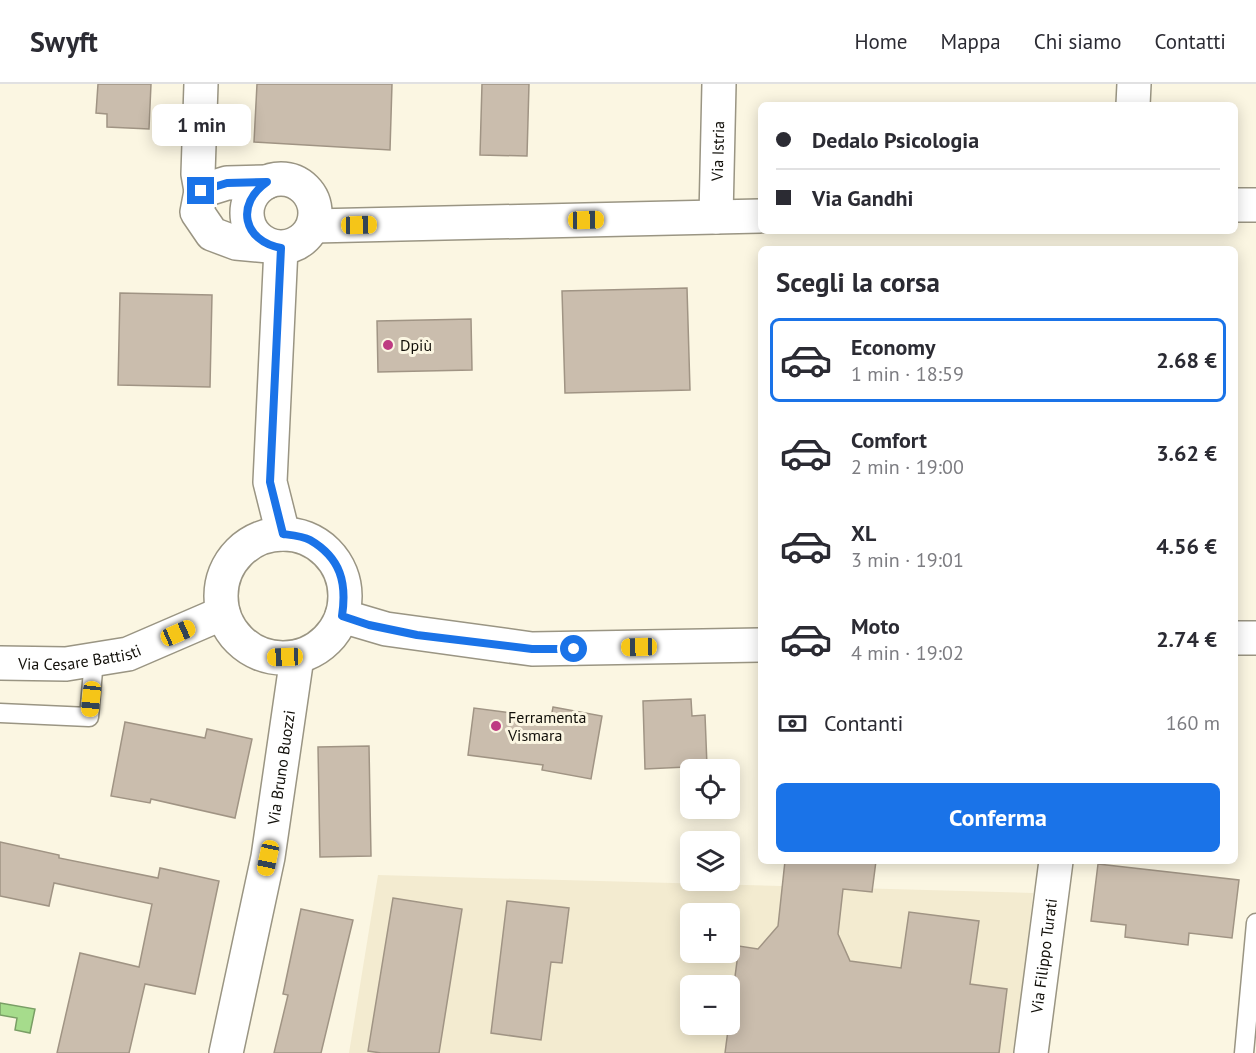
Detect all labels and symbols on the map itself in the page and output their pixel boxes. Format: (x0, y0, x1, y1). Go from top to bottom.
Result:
callout: 1 min (152, 104, 250, 146)
street label: Via Istria (707, 121, 728, 182)
route end (187, 177, 214, 204)
car (568, 211, 604, 229)
car (341, 216, 377, 234)
place label: Dpiù (400, 335, 432, 355)
marker: Dpiù (381, 338, 395, 352)
car (158, 617, 198, 649)
route start (560, 635, 587, 662)
car (621, 638, 657, 656)
street label: Via Cesare Battisti (17, 640, 144, 674)
car (267, 647, 303, 667)
car (80, 680, 102, 718)
place label: Ferramenta Vismara (507, 707, 586, 745)
street label: Via Bruno Buozzi (263, 709, 299, 827)
marker: Ferramenta Vismara (489, 719, 503, 733)
car (255, 839, 281, 877)
street label: Via Filippo Turati (1026, 897, 1061, 1016)

